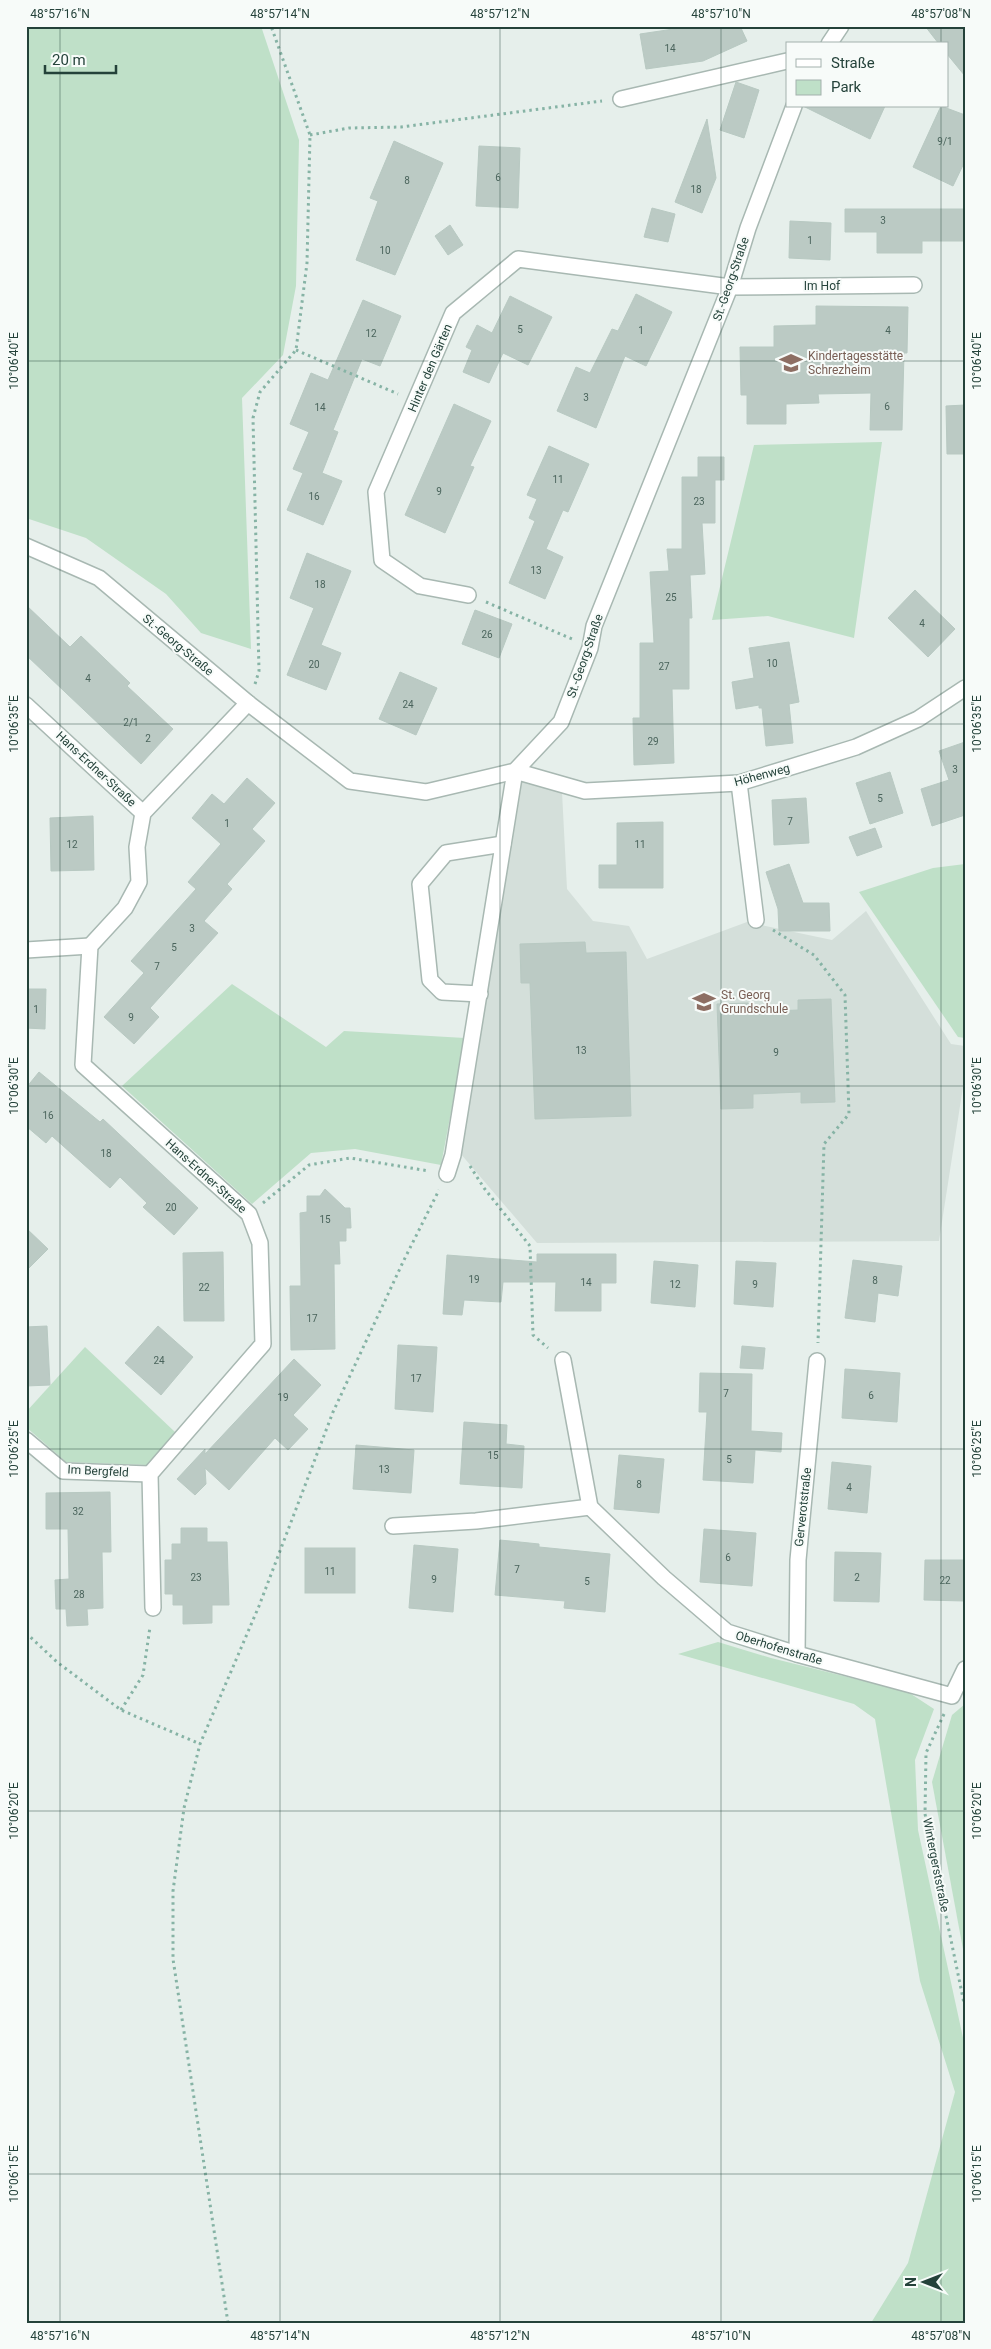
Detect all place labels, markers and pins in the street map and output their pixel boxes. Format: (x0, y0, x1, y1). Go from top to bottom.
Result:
place label: Kindertagesstätte Schrezheim (808, 349, 903, 377)
school or university icon: Kindertagesstätte Schrezheim (778, 350, 804, 376)
place label: St. Georg Grundschule (721, 988, 788, 1016)
school or university icon: St. Georg Grundschule (691, 989, 717, 1015)

